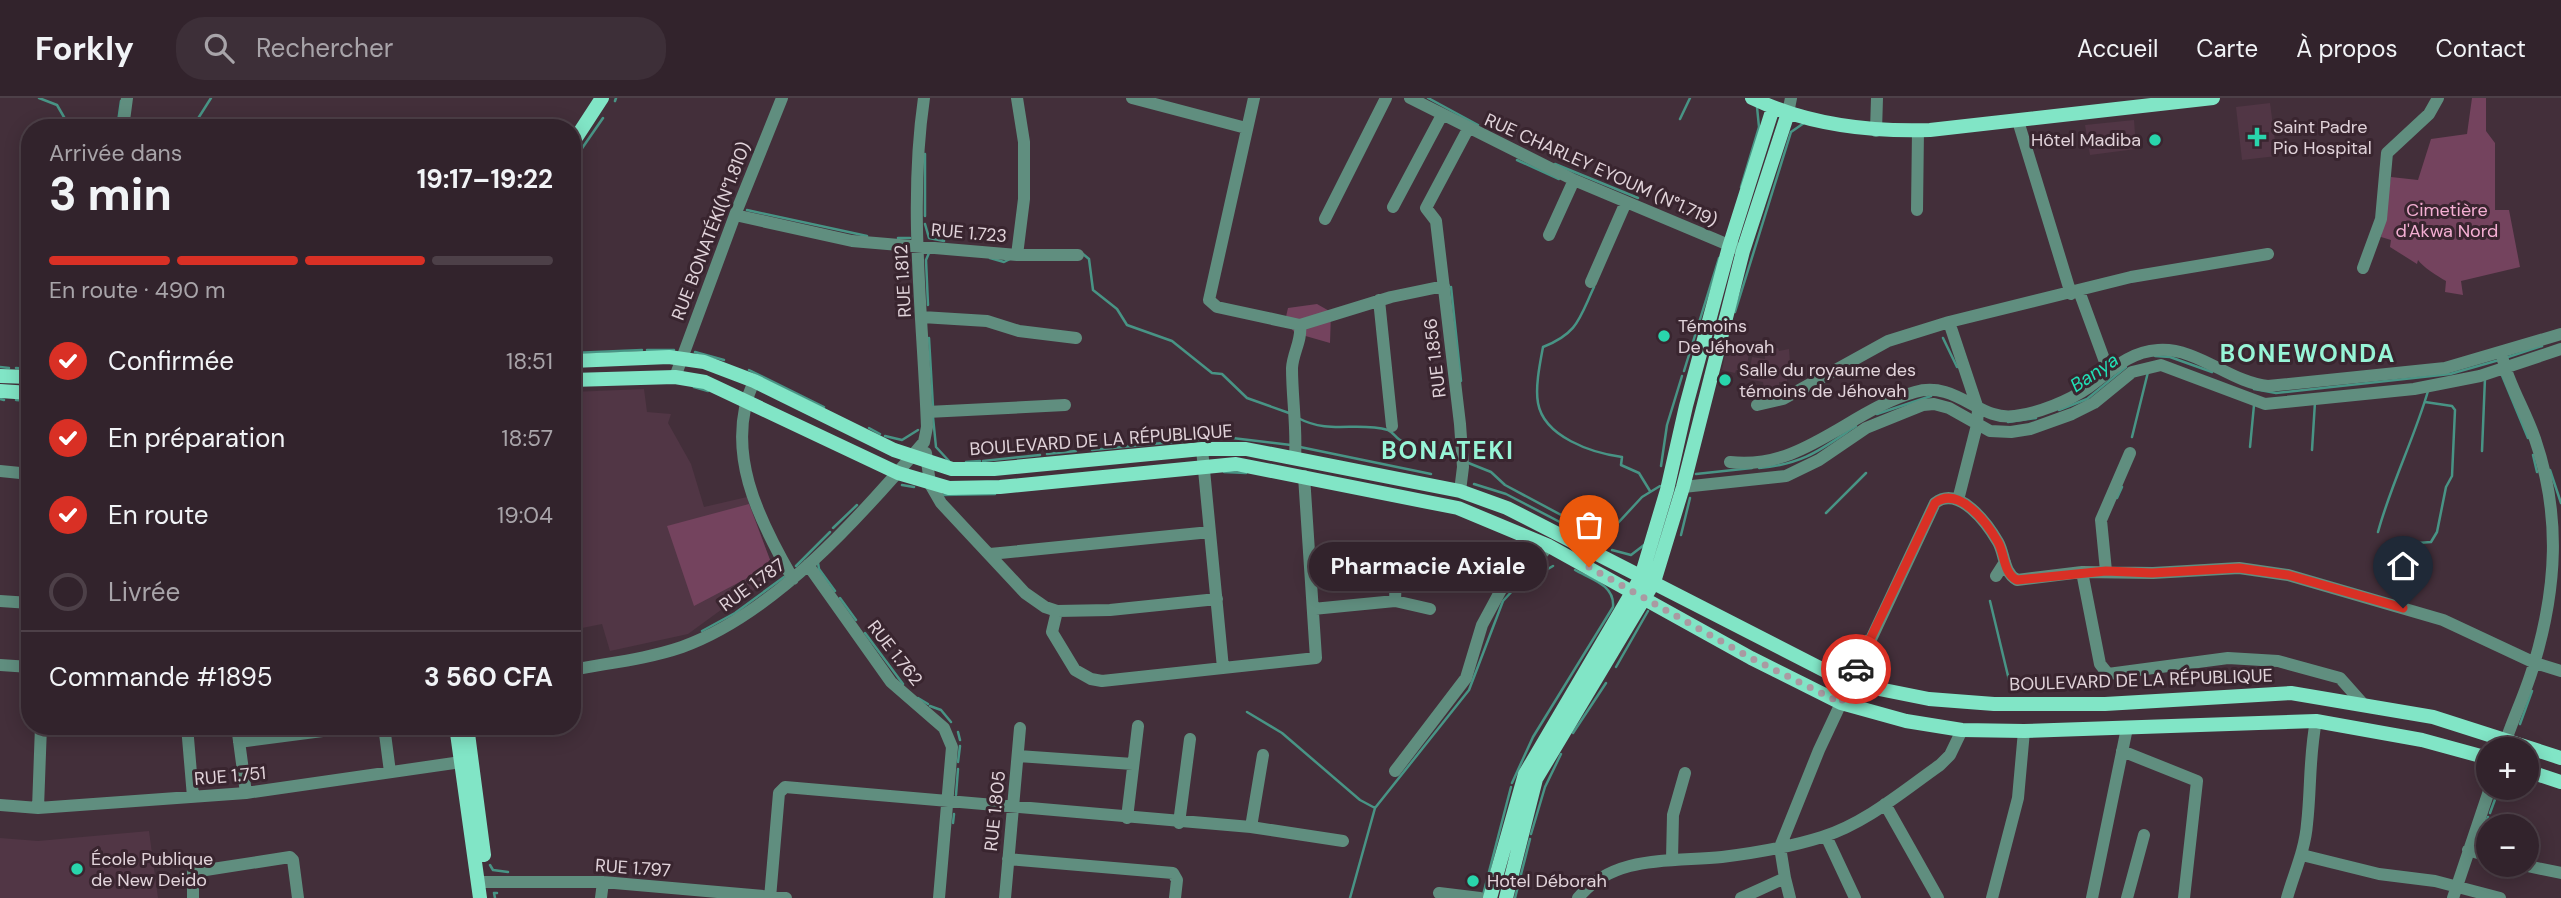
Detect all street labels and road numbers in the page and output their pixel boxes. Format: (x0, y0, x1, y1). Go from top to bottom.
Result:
street label: RUE CHARLEY EYOUM (N°1.719) (1481, 108, 1721, 232)
street label: RUE BONATÉKI(N°1.810) (666, 138, 756, 324)
street label: RUE 1.723 (930, 218, 1008, 248)
street label: RUE 1.812 (889, 244, 917, 318)
street label: RUE 1.856 (1418, 317, 1452, 399)
street label: BOULEVARD DE LA RÉPUBLIQUE (969, 419, 1233, 461)
street label: RUE 1.787 (714, 553, 790, 617)
street label: RUE 1.762 (862, 615, 928, 691)
street label: BOULEVARD DE LA RÉPUBLIQUE (2009, 663, 2273, 697)
street label: RUE 1.751 (193, 761, 267, 791)
street label: RUE 1.805 (979, 770, 1011, 852)
street label: RUE 1.797 (594, 853, 672, 883)

